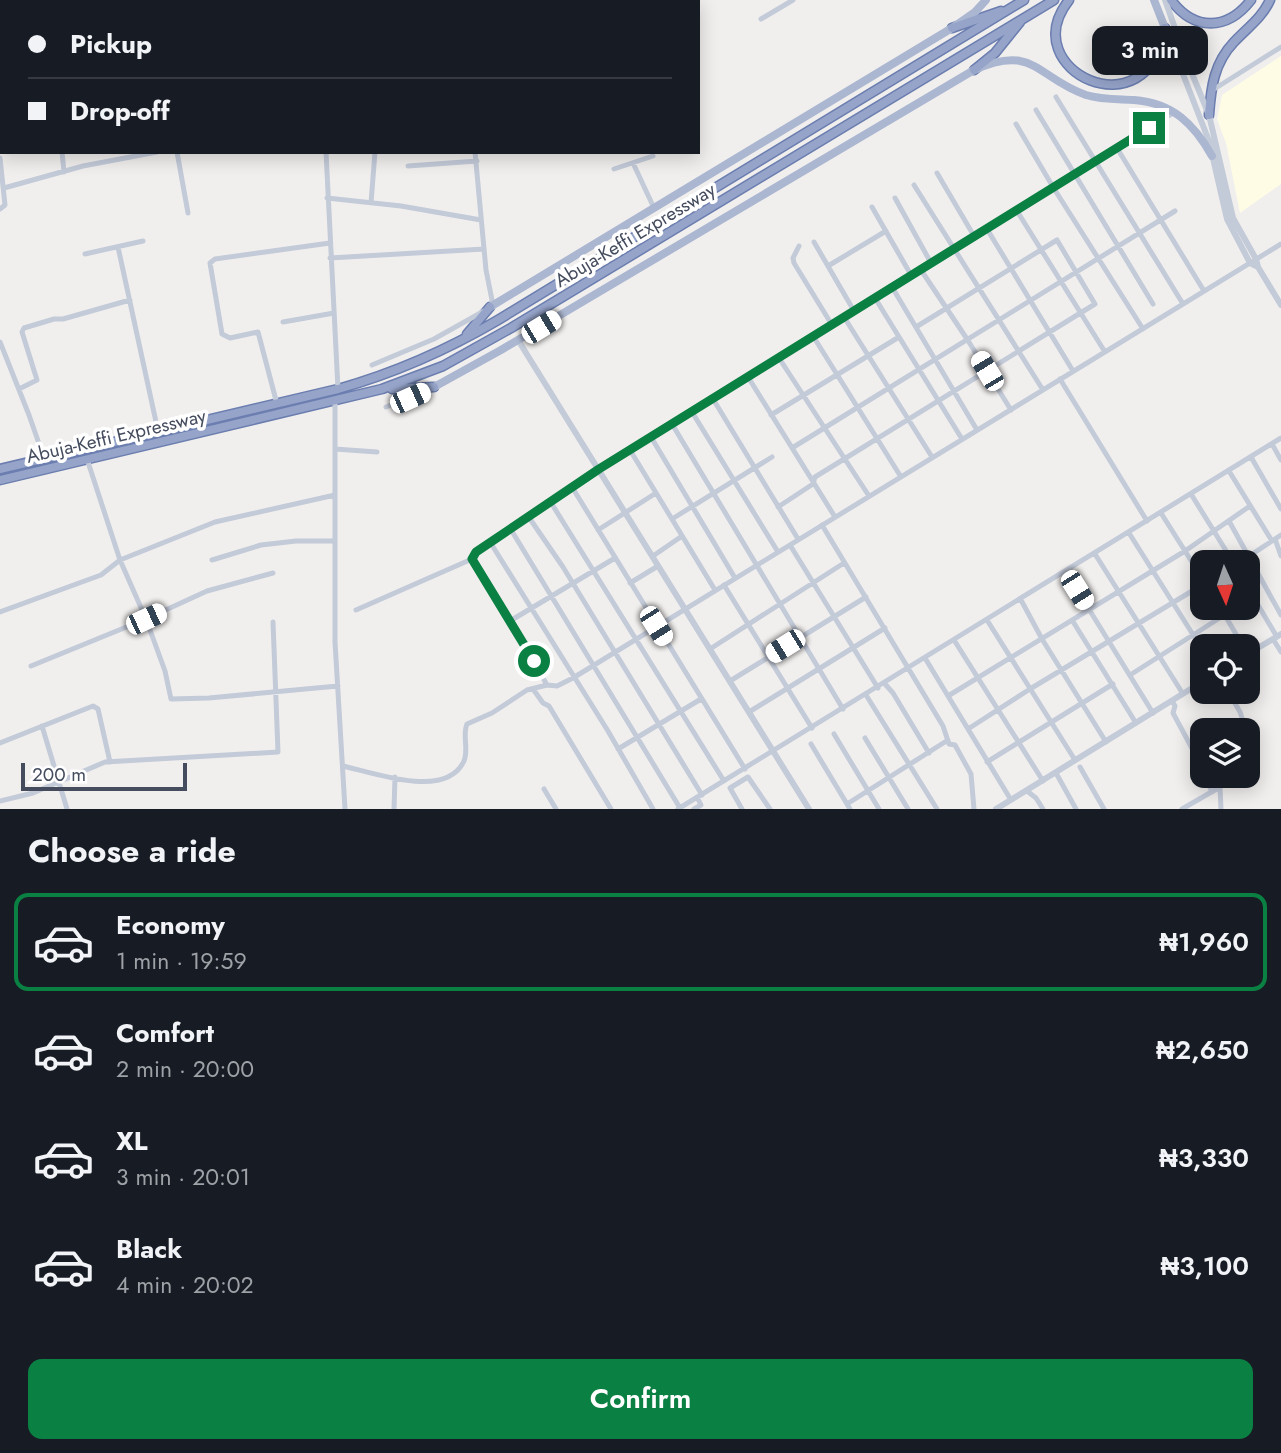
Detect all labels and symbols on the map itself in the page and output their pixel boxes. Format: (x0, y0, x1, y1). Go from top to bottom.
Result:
callout: 3 min (1091, 26, 1207, 76)
route end (1133, 112, 1165, 144)
street label: Abuja-Keffi Expressway (549, 176, 721, 294)
car (518, 307, 565, 347)
car (968, 348, 1007, 394)
car (387, 380, 434, 416)
street label: Abuja-Keffi Expressway (24, 402, 209, 470)
north arrow (1190, 550, 1260, 620)
car (1057, 567, 1098, 613)
car (123, 601, 170, 637)
car (636, 603, 677, 649)
car (762, 626, 809, 666)
route start (518, 645, 550, 677)
scale bar (21, 760, 187, 792)

